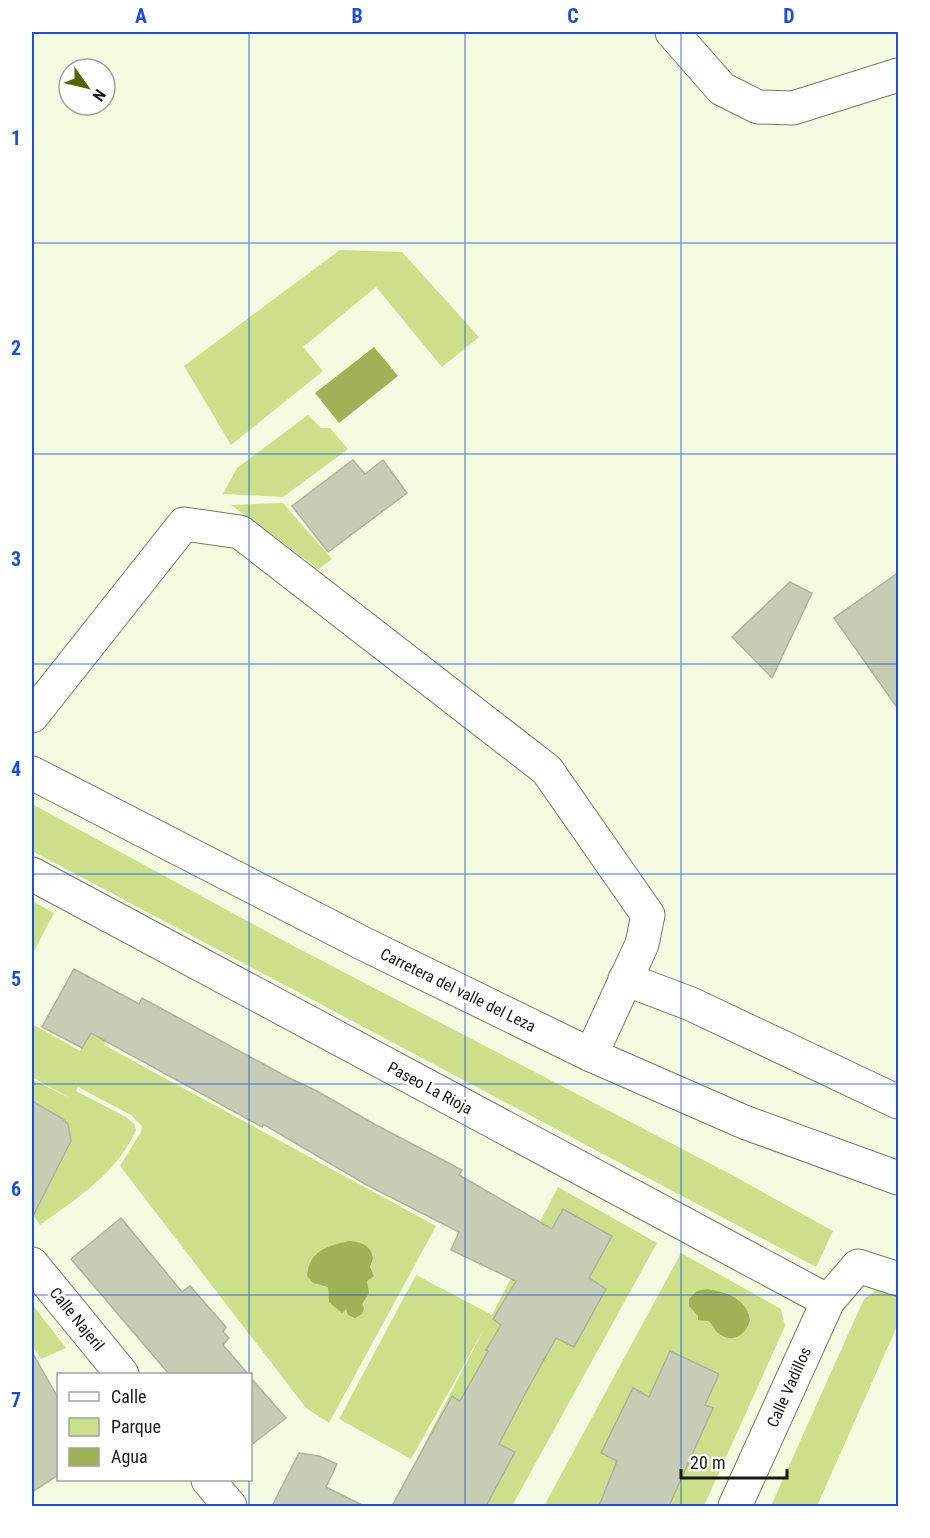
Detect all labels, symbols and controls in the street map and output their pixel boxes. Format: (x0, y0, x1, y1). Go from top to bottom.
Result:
text: A (135, 4, 147, 28)
text: B (351, 4, 363, 28)
text: C (567, 4, 579, 28)
text: D (783, 4, 795, 28)
north arrow (57, 57, 117, 117)
text: N (88, 86, 110, 104)
text: 1 (11, 126, 21, 150)
text: 2 (11, 336, 21, 360)
text: 3 (11, 547, 21, 571)
text: 4 (11, 757, 21, 781)
street label: Carretera del valle del Leza (377, 944, 539, 1036)
text: 5 (11, 967, 21, 991)
street label: Paseo La Rioja (384, 1058, 476, 1118)
text: 6 (11, 1177, 21, 1201)
street label: Calle Najeril (46, 1283, 108, 1355)
street label: Calle Vadillos (763, 1344, 815, 1430)
legend (57, 1373, 252, 1481)
text: Calle (111, 1386, 147, 1407)
text: 7 (11, 1388, 21, 1412)
text: Parque (111, 1416, 161, 1437)
scale bar (681, 1442, 788, 1480)
text: Agua (111, 1446, 148, 1467)
text: 20 m (690, 1452, 725, 1473)

